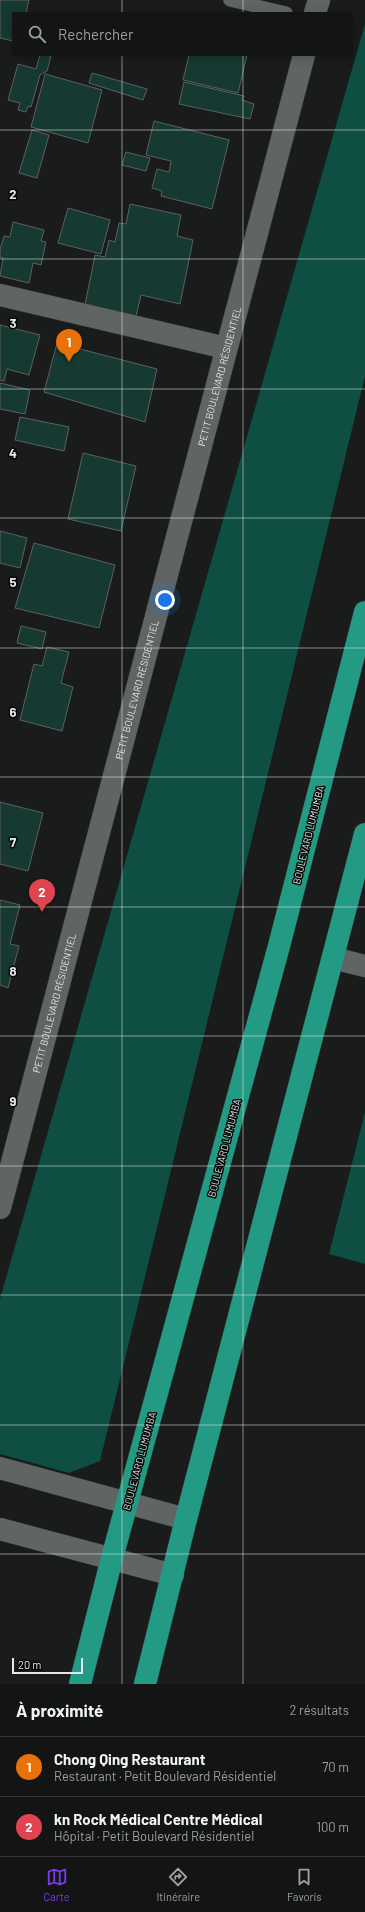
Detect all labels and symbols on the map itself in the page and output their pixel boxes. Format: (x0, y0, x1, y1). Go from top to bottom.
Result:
text: 2 (9, 186, 17, 202)
street label: PETIT BOULEVARD RÉSIDENTIEL (195, 305, 243, 448)
text: 3 (9, 315, 17, 331)
pin: 1 (56, 329, 82, 362)
text: 4 (9, 445, 17, 461)
text: 5 (9, 574, 17, 590)
your location (155, 590, 175, 610)
street label: PETIT BOULEVARD RÉSIDENTIEL (113, 618, 161, 761)
text: 6 (10, 704, 17, 720)
street label: BOULEVARD LUMUMBA (290, 784, 326, 886)
text: 7 (10, 834, 17, 850)
pin: 2 (29, 879, 55, 912)
street label: PETIT BOULEVARD RÉSIDENTIEL (30, 932, 78, 1074)
text: 8 (9, 963, 17, 979)
text: 9 (10, 1093, 17, 1109)
street label: BOULEVARD LUMUMBA (205, 1098, 243, 1198)
street label: BOULEVARD LUMUMBA (120, 1411, 158, 1511)
scale bar (12, 1656, 83, 1675)

